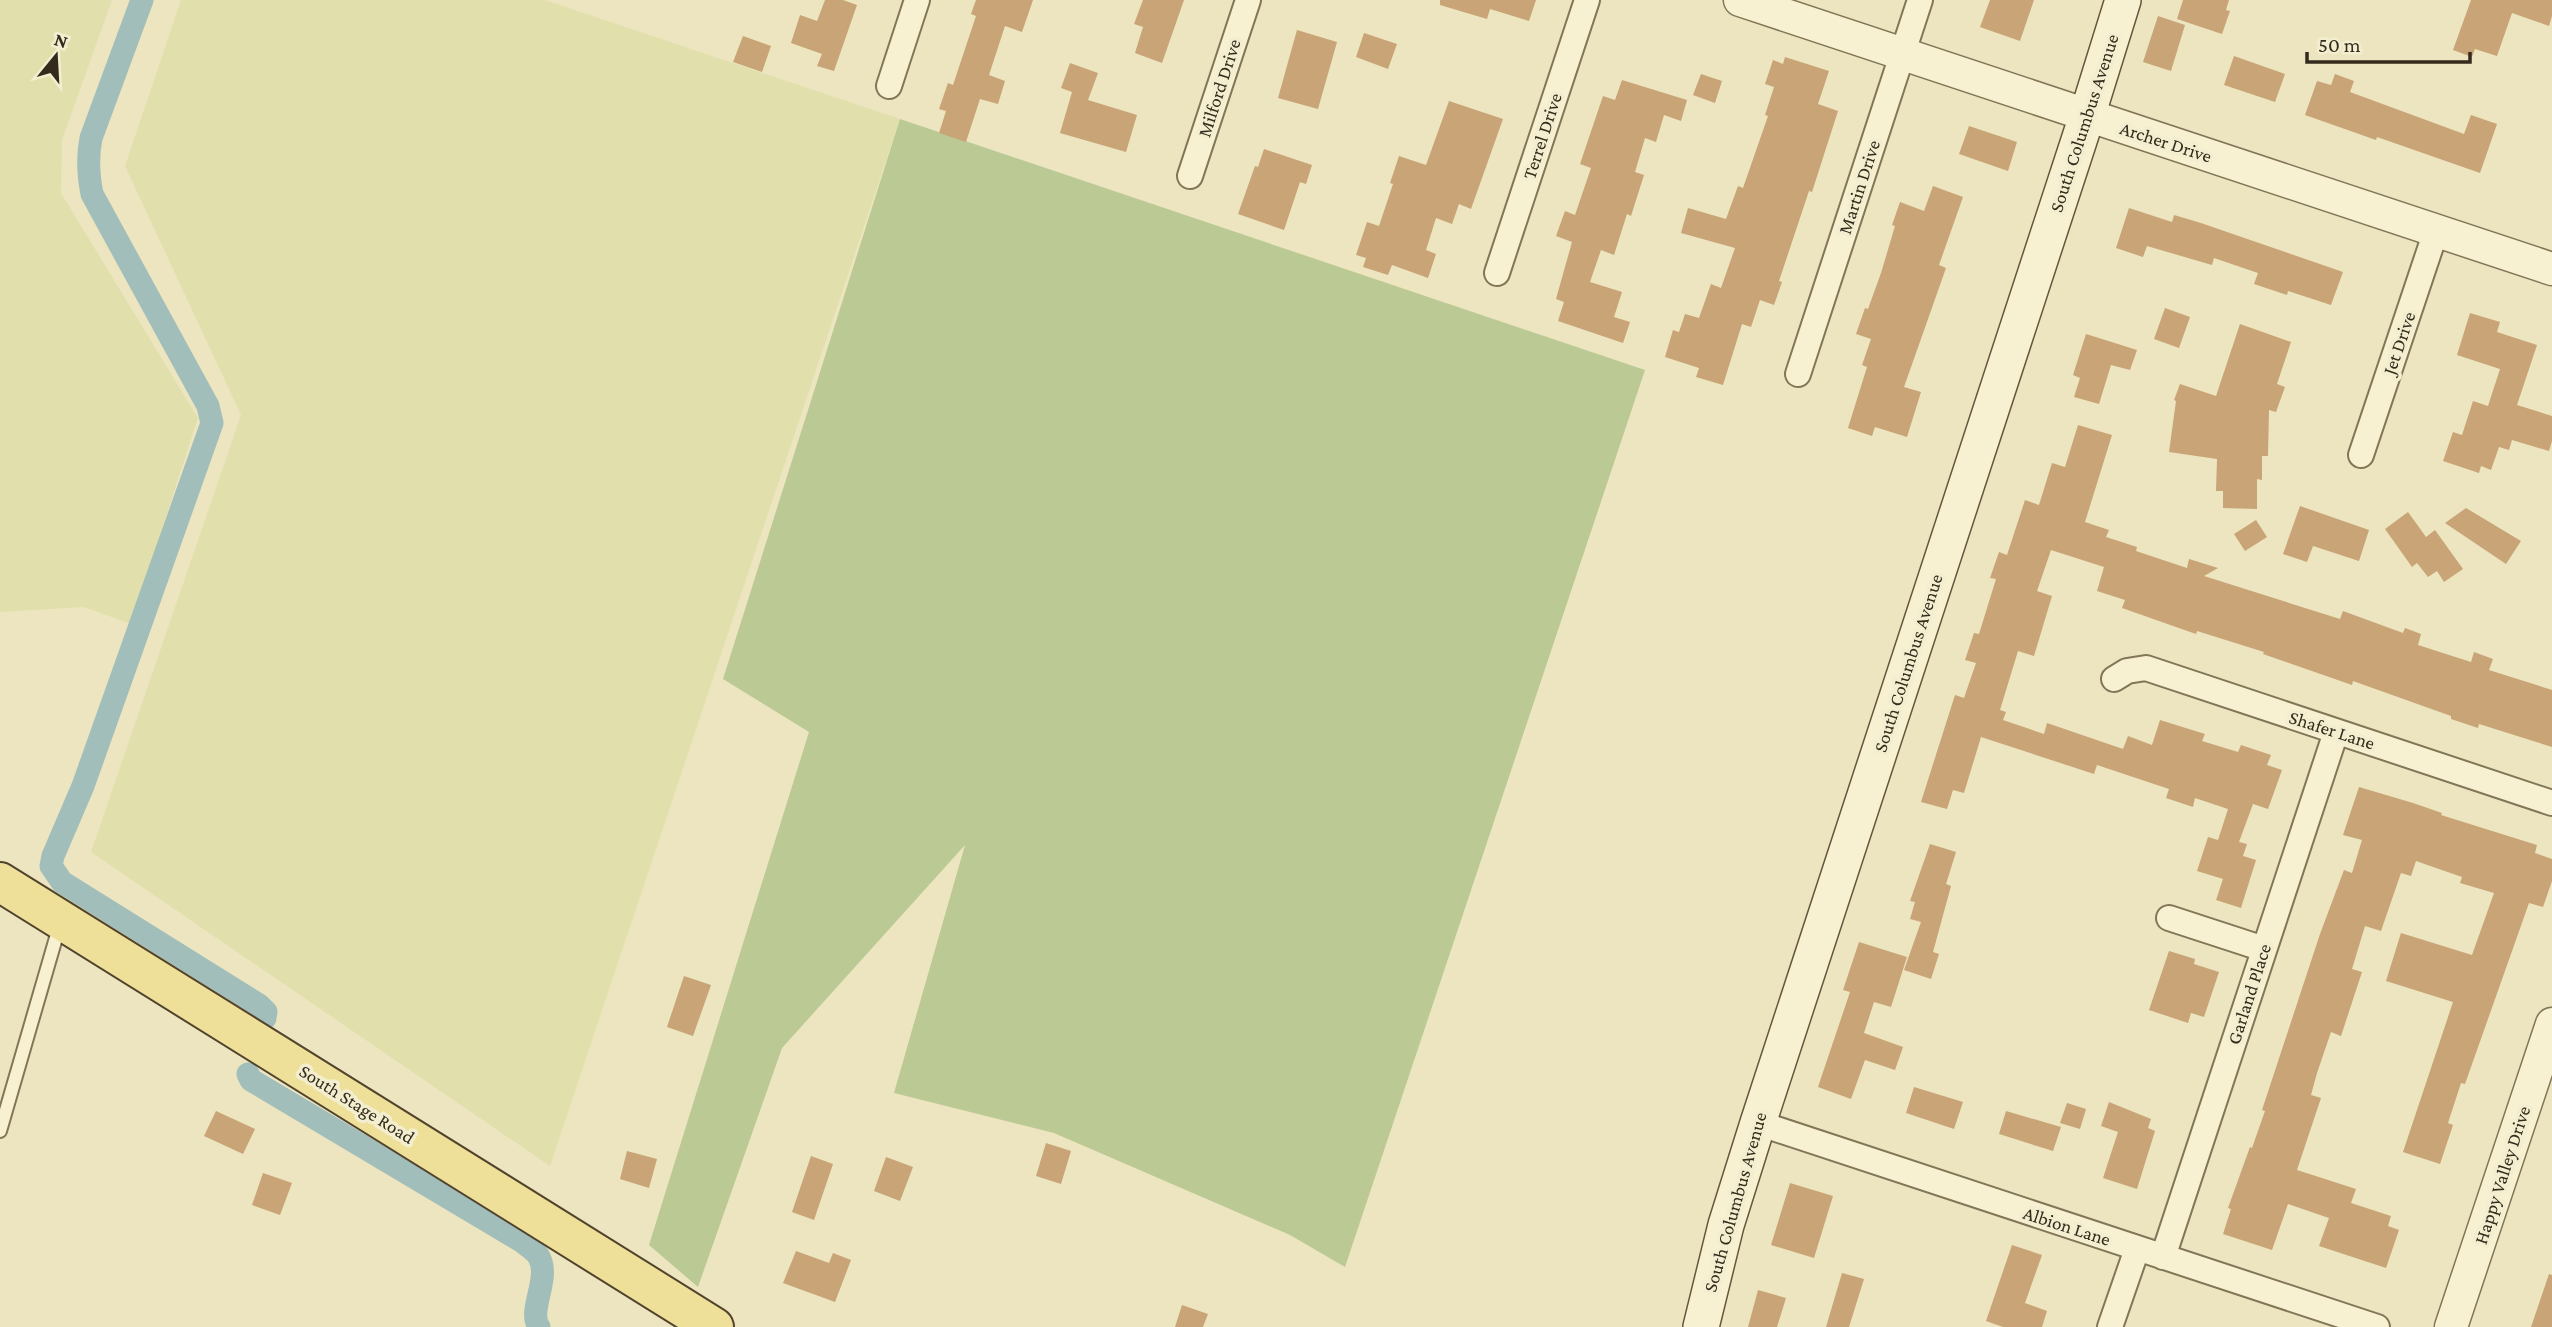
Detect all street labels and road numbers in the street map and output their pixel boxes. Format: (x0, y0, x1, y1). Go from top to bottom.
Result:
street label: South Columbus Avenue (2045, 31, 2123, 215)
street label: Milford Drive (1193, 36, 1245, 140)
street label: Terrel Drive (1518, 90, 1566, 182)
street label: Archer Drive (2118, 117, 2214, 167)
street label: Martin Drive (1834, 137, 1884, 237)
street label: Jet Drive (2378, 309, 2420, 379)
street label: South Columbus Avenue (1869, 571, 1947, 755)
street label: Shafer Lane (2286, 706, 2378, 754)
street label: Garland Place (2223, 941, 2275, 1047)
street label: South Stage Road (296, 1060, 418, 1148)
street label: Happy Valley Drive (2470, 1103, 2534, 1247)
street label: South Columbus Avenue (1699, 1110, 1771, 1294)
street label: Albion Lane (2021, 1202, 2113, 1250)

